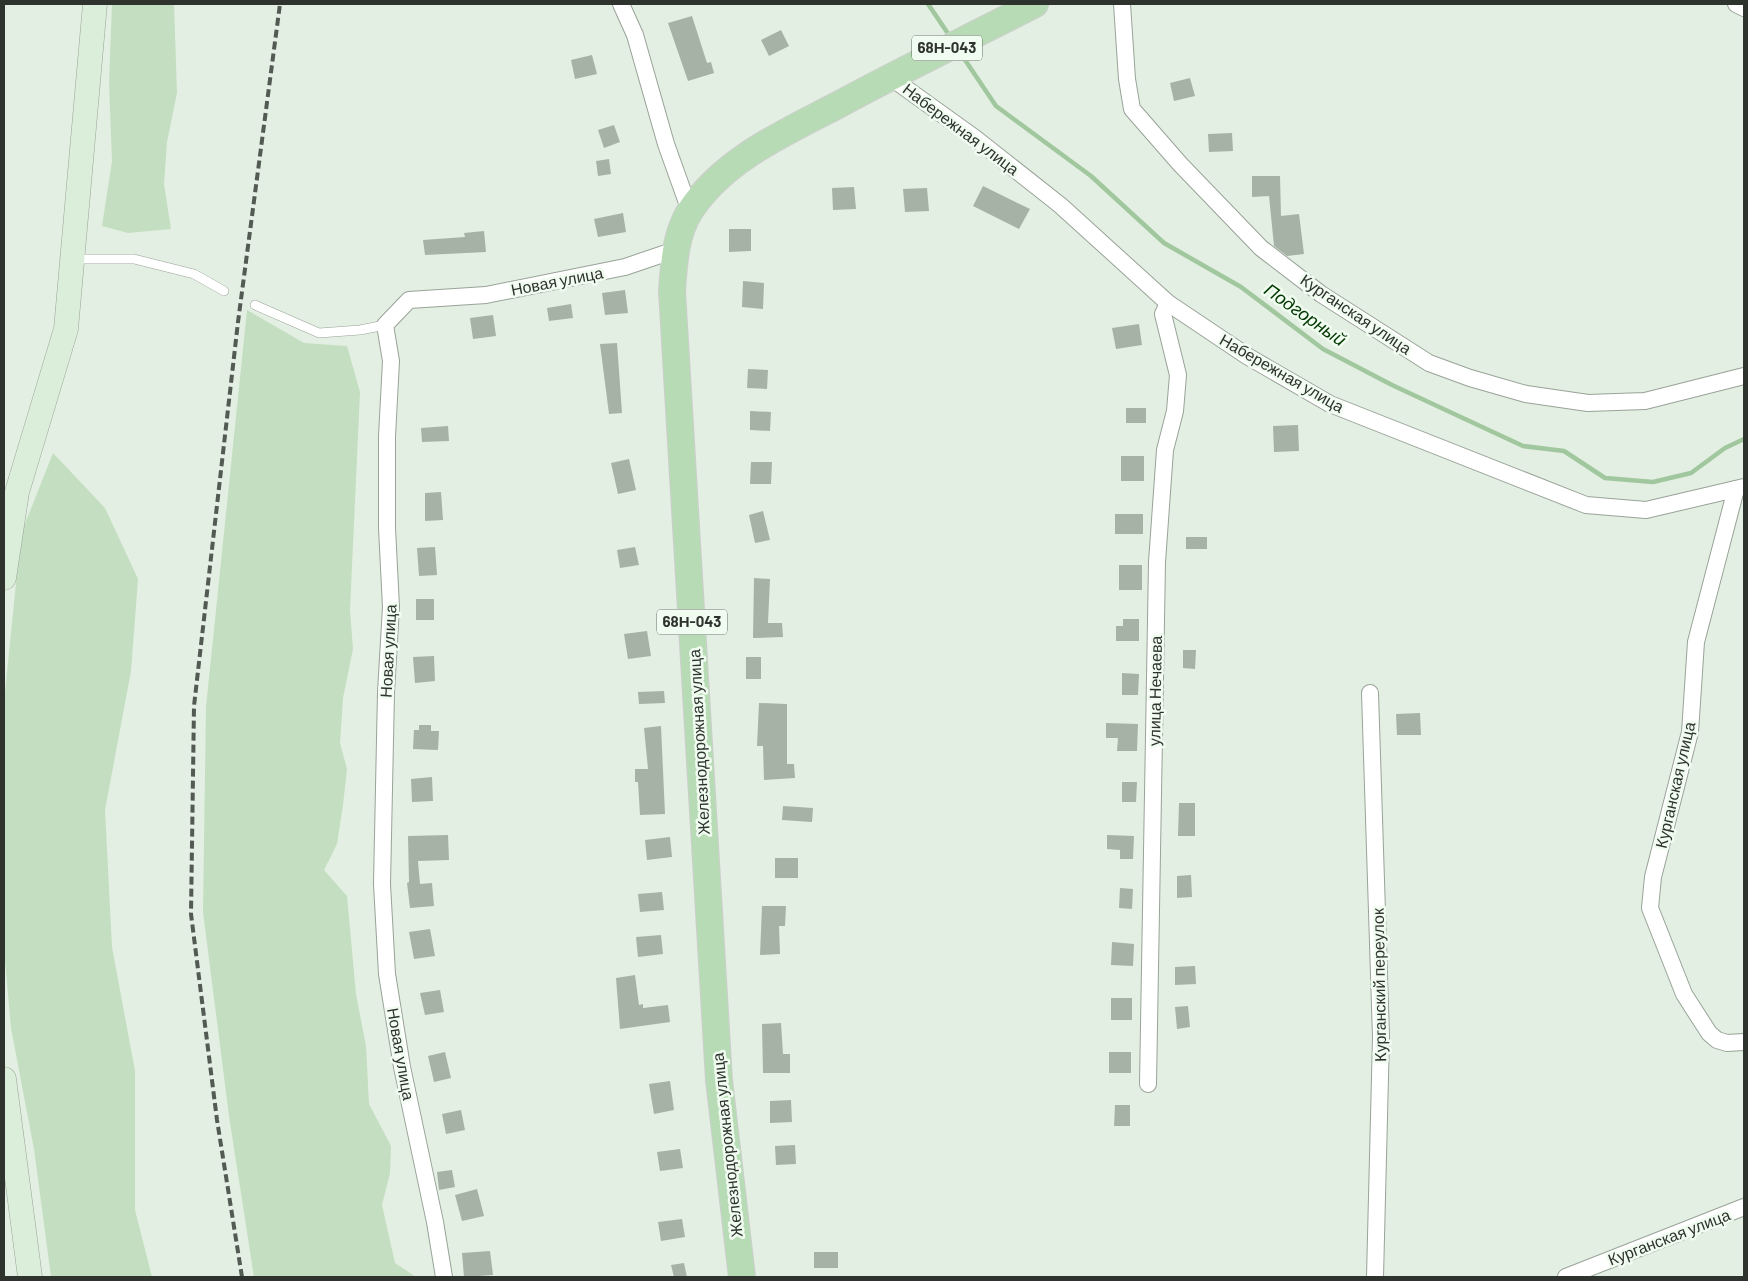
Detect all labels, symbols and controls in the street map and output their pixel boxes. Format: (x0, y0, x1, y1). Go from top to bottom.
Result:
road number: 68Н-043 (912, 36, 982, 60)
street label: Набережная улица (900, 79, 1023, 178)
street label: Новая улица (509, 262, 605, 299)
street label: Курганская улица (1297, 270, 1415, 358)
water label: Подгорный (1260, 278, 1351, 350)
street label: Набережная улица (1217, 329, 1348, 416)
street label: Новая улица (376, 604, 399, 698)
road number: 68Н-043 (657, 610, 727, 634)
street label: улица Нечаева (1144, 636, 1165, 746)
street label: Железнодорожная улица (684, 649, 713, 835)
street label: Курганская улица (1651, 720, 1698, 850)
street label: Курганский переулок (1368, 907, 1389, 1062)
street label: Новая улица (384, 1006, 419, 1102)
street label: Железнодорожная улица (707, 1052, 746, 1238)
street label: Курганская улица (1605, 1204, 1733, 1269)

